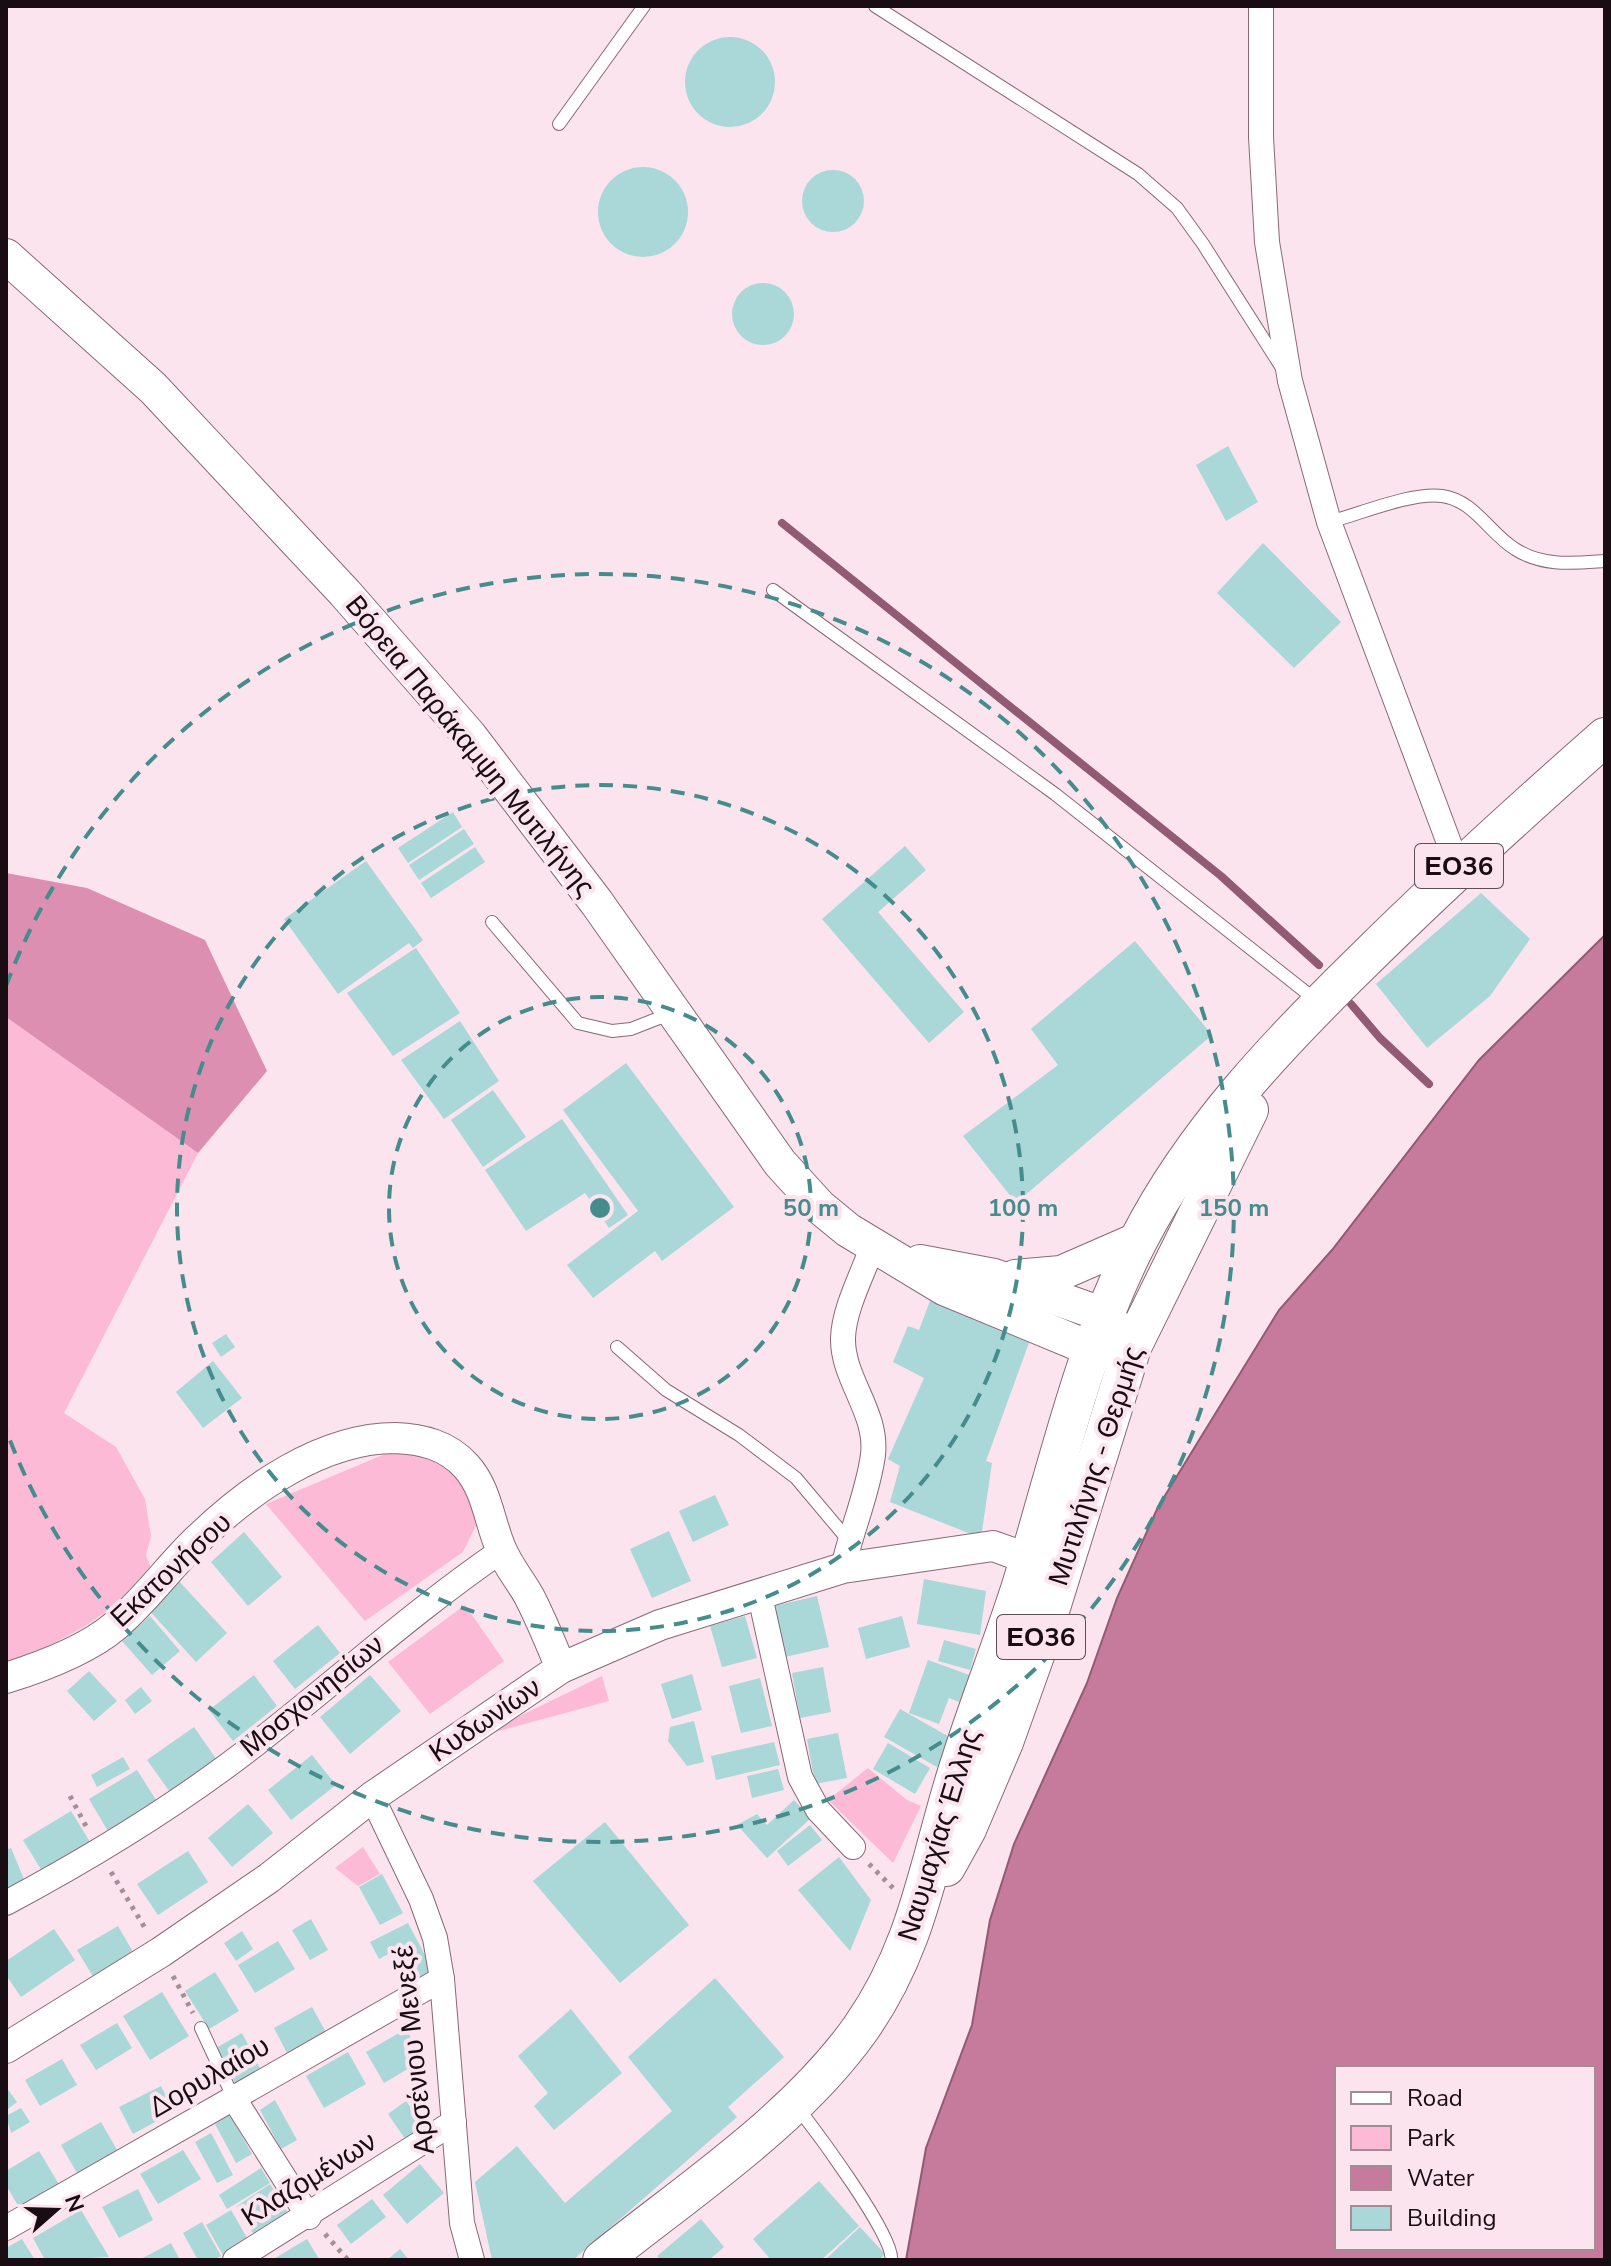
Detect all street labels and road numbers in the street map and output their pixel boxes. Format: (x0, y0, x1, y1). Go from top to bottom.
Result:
street label: Βόρεια Παράκαμψη Μυτιλήνης (336, 587, 604, 905)
road number: ΕΟ36 (1415, 844, 1503, 888)
street label: Μυτιλήνης - Θερμής (1039, 1341, 1153, 1591)
street label: Εκατονήσου (102, 1504, 240, 1636)
road number: ΕΟ36 (997, 1615, 1085, 1659)
street label: Μοσχονησίων (232, 1626, 392, 1766)
street label: Κυδωνίων (422, 1669, 548, 1771)
street label: Ναυμαχίας Έλλης (889, 1724, 989, 1946)
street label: Αρσένιου Μενεξέ (384, 1944, 444, 2156)
street label: Δορυλαίου (141, 2027, 277, 2127)
street label: Κλαζομένων (234, 2122, 384, 2236)

